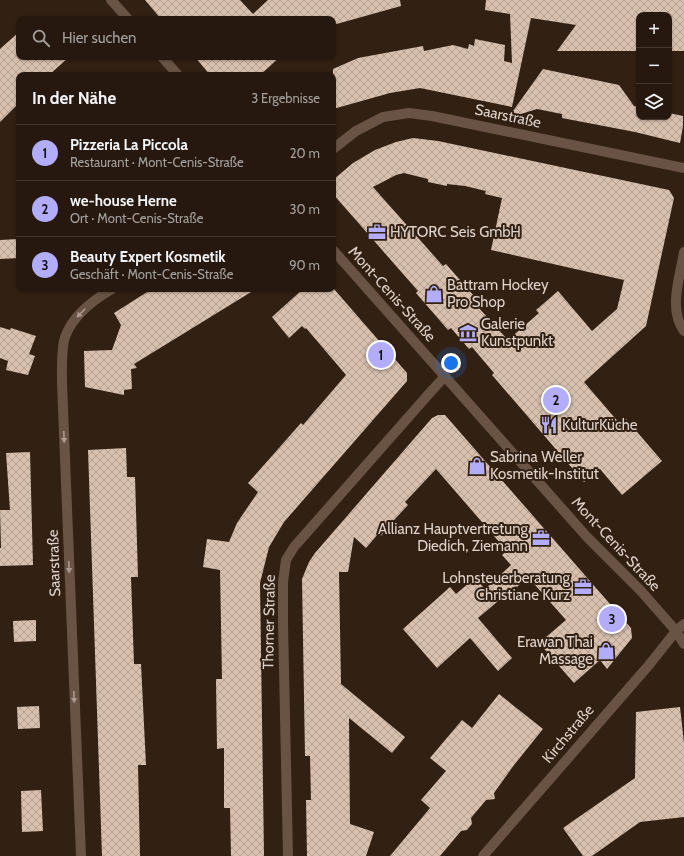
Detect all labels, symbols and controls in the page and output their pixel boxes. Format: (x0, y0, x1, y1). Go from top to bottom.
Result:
map controls (636, 12, 672, 120)
button: + (636, 12, 672, 48)
search box (16, 16, 336, 60)
icon: search (30, 27, 52, 49)
text: Hier suchen (62, 29, 137, 47)
button: − (636, 48, 672, 84)
button: layers (636, 84, 672, 120)
text: In der Nähe (32, 88, 116, 108)
text: 3 Ergebnisse (251, 90, 320, 106)
street label: Saarstraße (473, 100, 543, 132)
text: Pizzeria La Piccola (70, 136, 188, 154)
text: 1 (43, 145, 47, 161)
text: 20 m (290, 145, 320, 161)
text: Restaurant · Mont-Cenis-Straße (70, 154, 244, 170)
text: we-house Herne (70, 192, 177, 210)
text: 2 (42, 201, 48, 217)
text: 30 m (290, 201, 320, 217)
text: Ort · Mont-Cenis-Straße (70, 210, 203, 226)
office icon: HYTORC Seis GmbH (367, 222, 387, 242)
place label: HYTORC Seis GmbH (390, 223, 521, 241)
street label: Mont-Cenis-Straße (344, 243, 440, 346)
text: Beauty Expert Kosmetik (70, 248, 226, 266)
text: 3 (41, 257, 49, 273)
text: 90 m (289, 257, 320, 273)
text: Geschäft · Mont-Cenis-Straße (70, 266, 233, 282)
place label: Battram Hockey Pro Shop (447, 276, 549, 311)
shop icon: Battram Hockey Pro Shop (424, 284, 444, 304)
one-way arrow (76, 308, 86, 318)
place label: Galerie Kunstpunkt (481, 315, 553, 350)
museum icon: Galerie Kunstpunkt (458, 323, 478, 343)
pin: 1 (368, 340, 394, 370)
your location (441, 353, 461, 373)
pin: 2 (543, 385, 569, 415)
restaurant icon: KulturKüche (539, 415, 559, 435)
place label: KulturKüche (562, 416, 638, 434)
one-way arrow (61, 431, 67, 444)
place label: Sabrina Weller Kosmetik-Institut (490, 448, 599, 483)
shop icon: Sabrina Weller Kosmetik-Institut (467, 456, 487, 476)
street label: Mont-Cenis-Straße (568, 493, 664, 595)
place label: Allianz Hauptvertretung Diedich, Ziemann (378, 520, 529, 555)
office icon: Allianz Hauptvertretung Diedich, Ziemann (531, 528, 551, 548)
street label: Saarstraße (44, 529, 64, 597)
one-way arrow (66, 561, 72, 574)
place label: Lohnsteuerberatung Christiane Kurz (442, 569, 571, 604)
street label: Thorner Straße (259, 574, 279, 670)
office icon: Lohnsteuerberatung Christiane Kurz (573, 577, 593, 597)
pin: 3 (599, 604, 625, 634)
place label: Erawan Thai Massage (517, 633, 593, 668)
shop icon: Erawan Thai Massage (596, 641, 616, 661)
one-way arrow (71, 691, 77, 704)
street label: Kirchstraße (538, 701, 598, 767)

